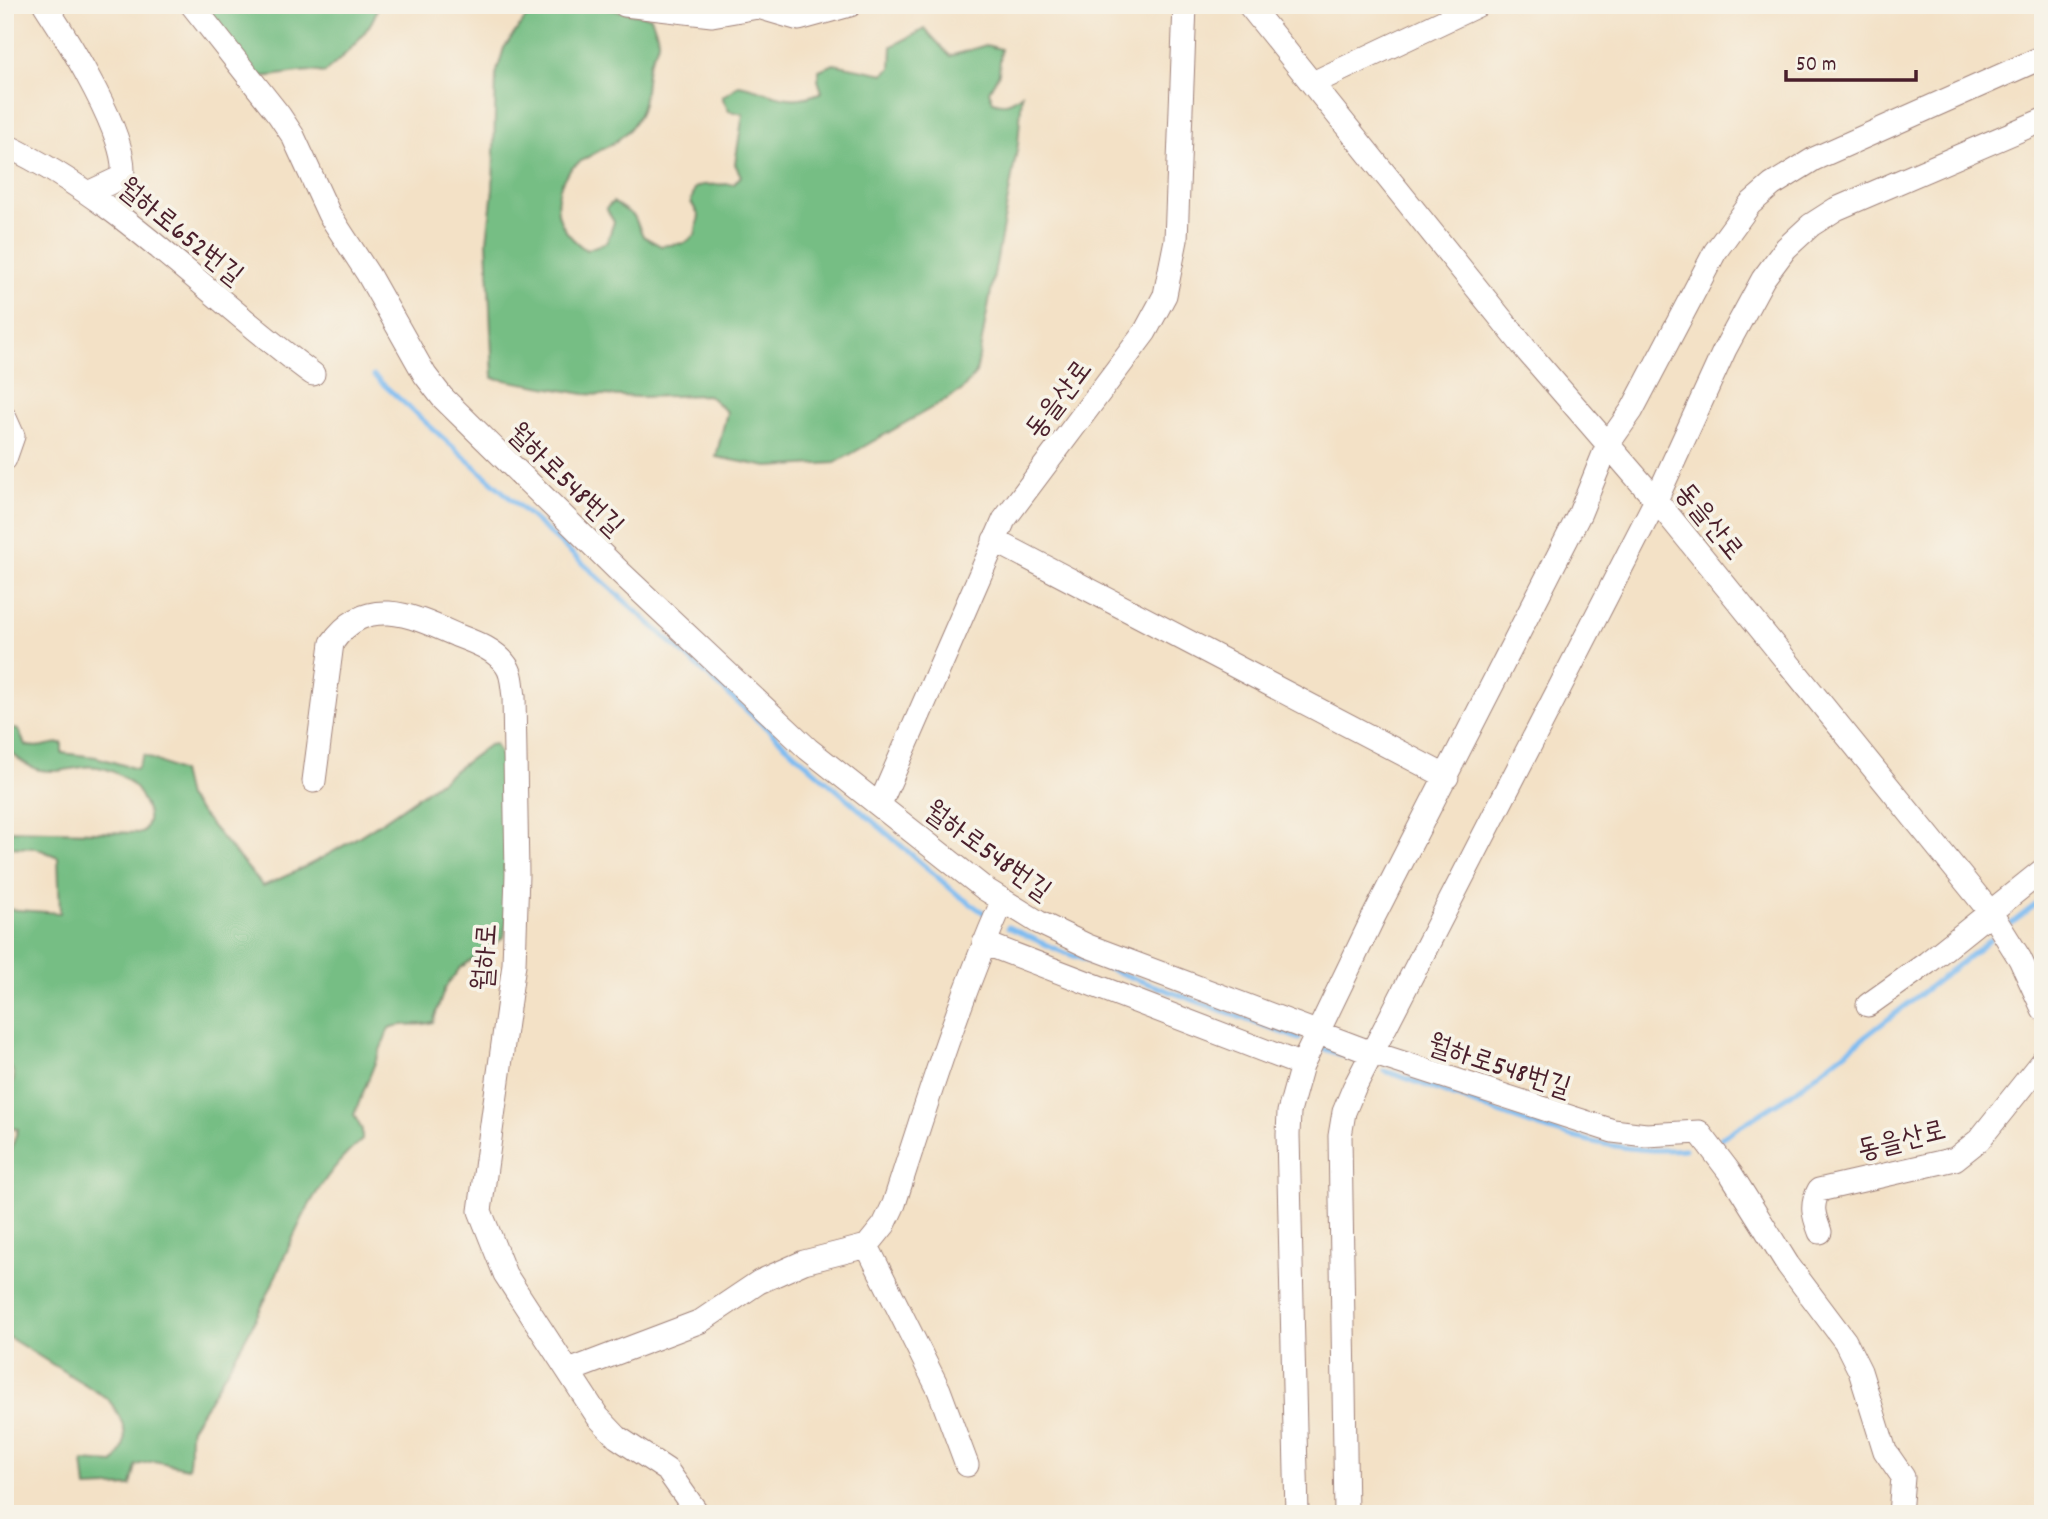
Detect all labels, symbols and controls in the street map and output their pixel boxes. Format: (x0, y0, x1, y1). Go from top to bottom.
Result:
scale bar (1786, 38, 1915, 82)
text: 50 m (1796, 51, 1836, 81)
street label: 월하로652번길 (107, 171, 250, 297)
street label: 동을산로 (1018, 353, 1104, 449)
street label: 월하로548번길 (496, 416, 631, 548)
street label: 동을산로 (1663, 476, 1751, 571)
street label: 월하로548번길 (914, 793, 1058, 913)
street label: 월하로 (466, 922, 510, 992)
street label: 월하로548번길 (1422, 1027, 1575, 1111)
street label: 동을산로 (1854, 1113, 1951, 1173)

